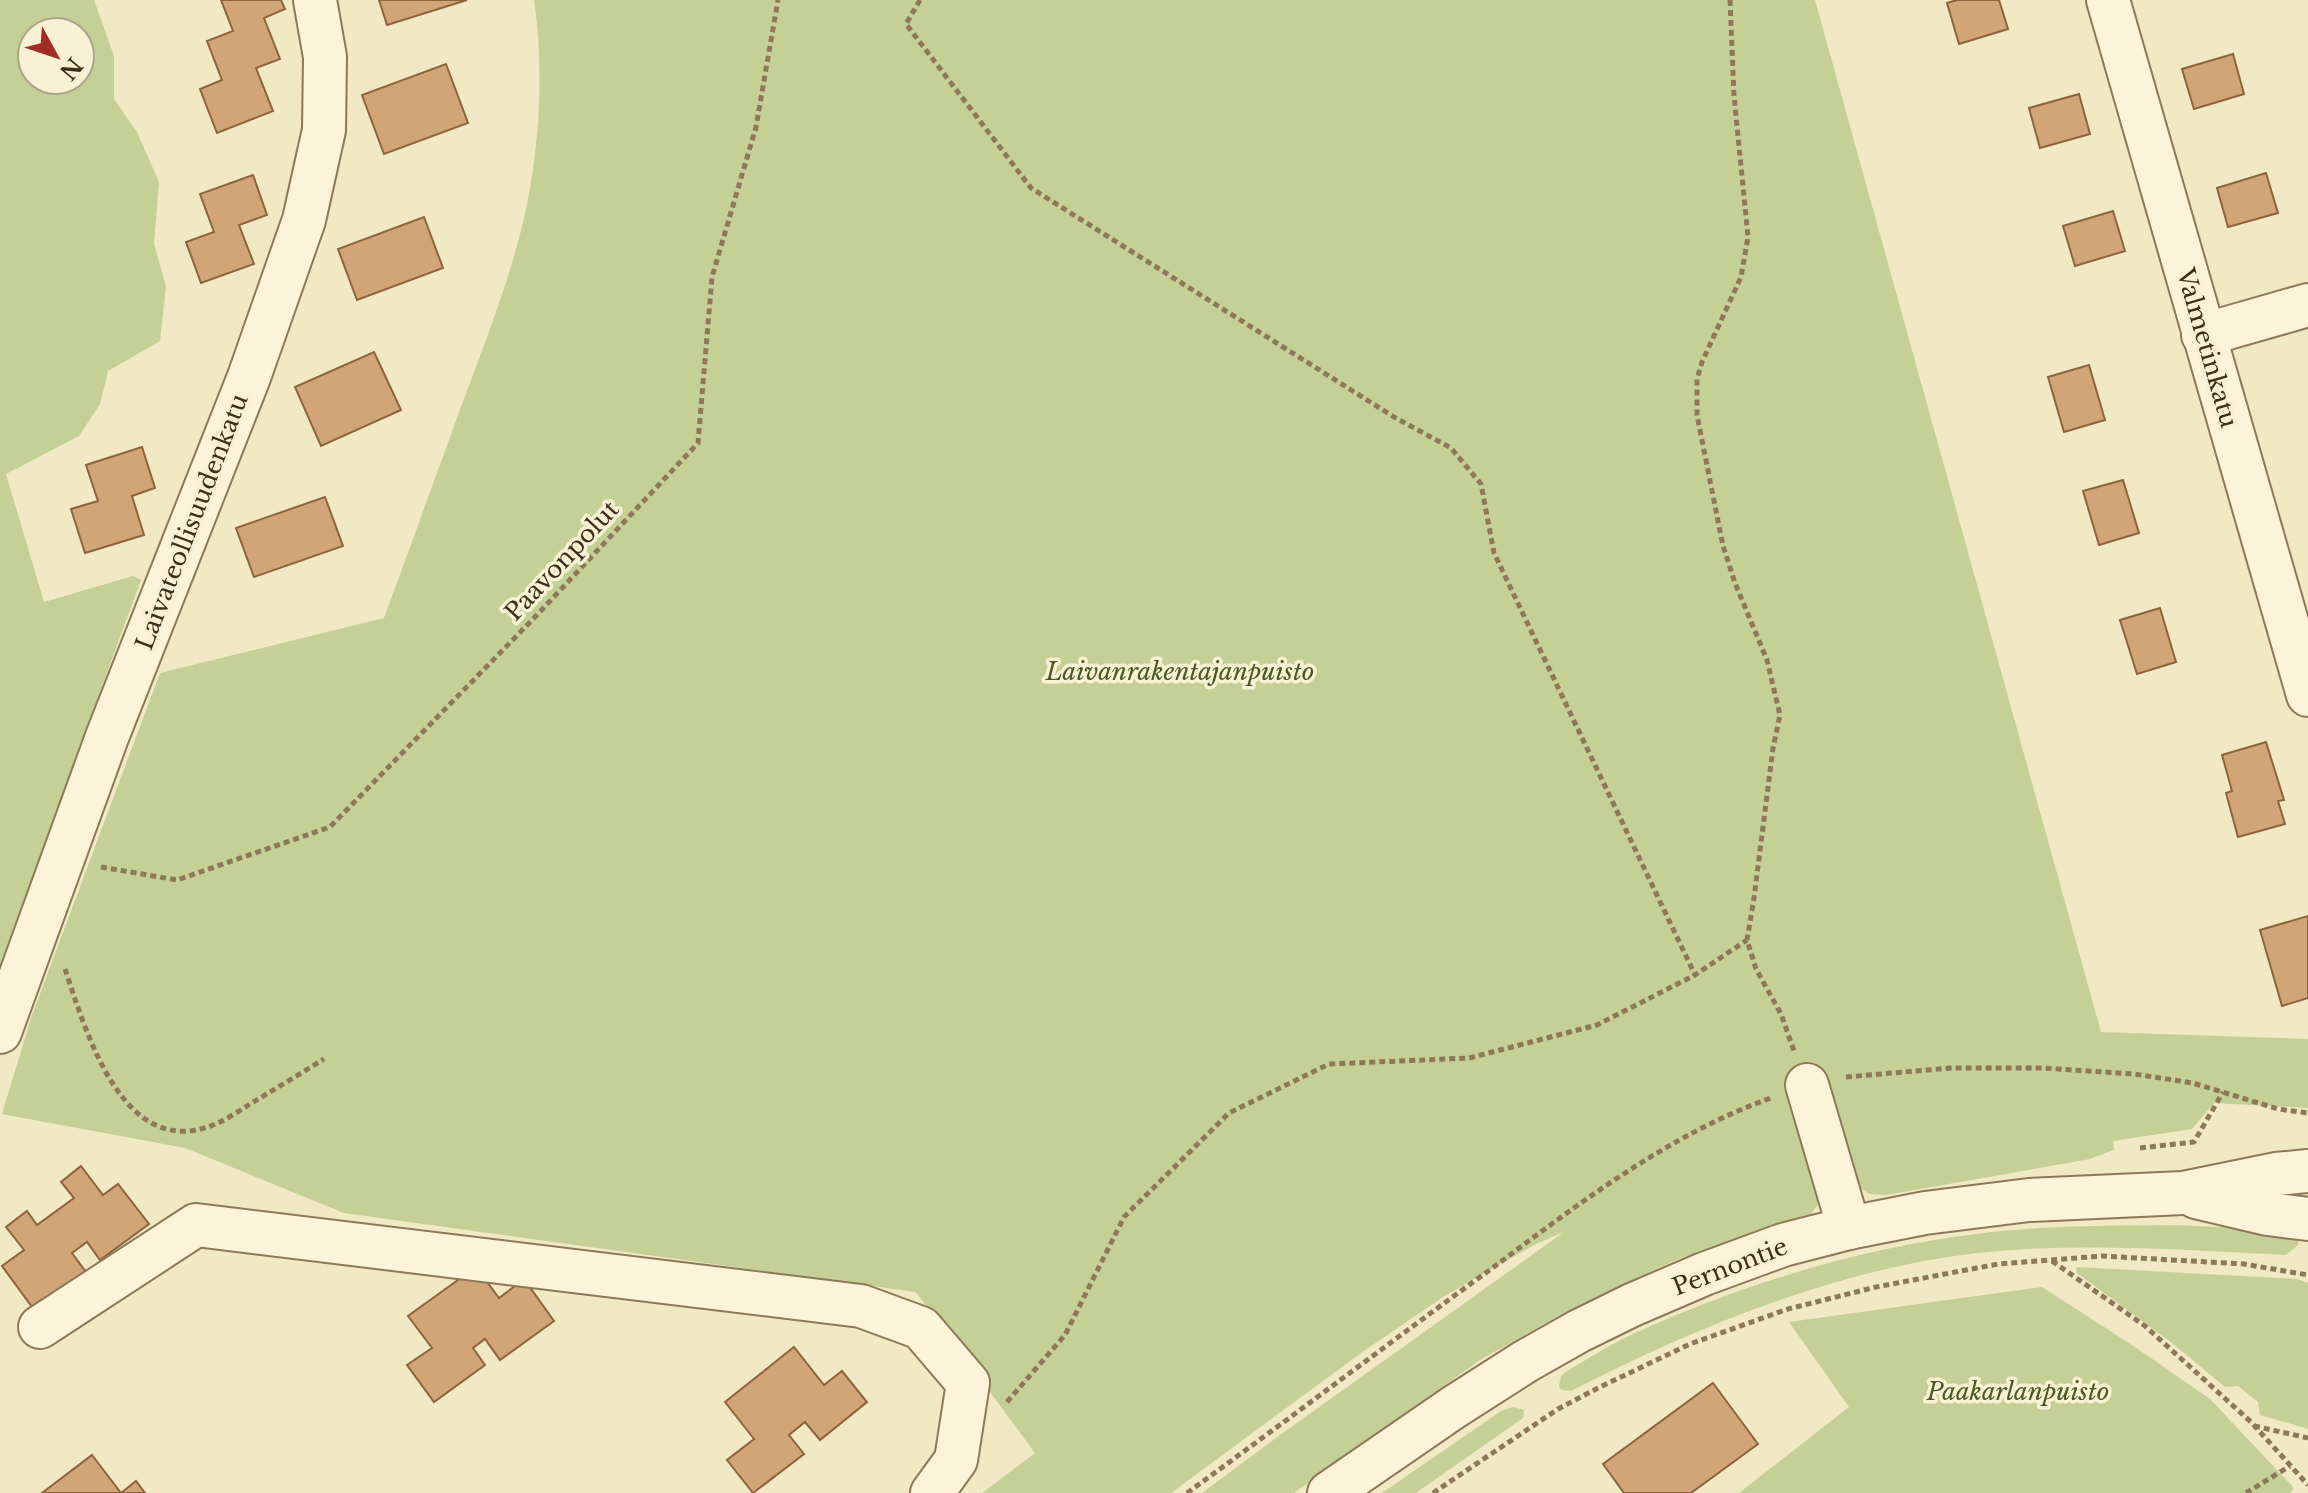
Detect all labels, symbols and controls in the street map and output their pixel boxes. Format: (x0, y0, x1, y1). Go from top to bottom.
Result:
north arrow (16, 16, 96, 96)
text: N (54, 52, 88, 85)
street label: Valmetinkatu (2171, 264, 2244, 431)
street label: Laivateollisuudenkatu (129, 390, 254, 654)
street label: Paavonpolut (499, 495, 625, 627)
park label: Laivanrakentajanpuisto (1045, 657, 1314, 686)
street label: Pernontie (1668, 1231, 1791, 1302)
park label: Paakarlanpuisto (1926, 1377, 2109, 1406)

